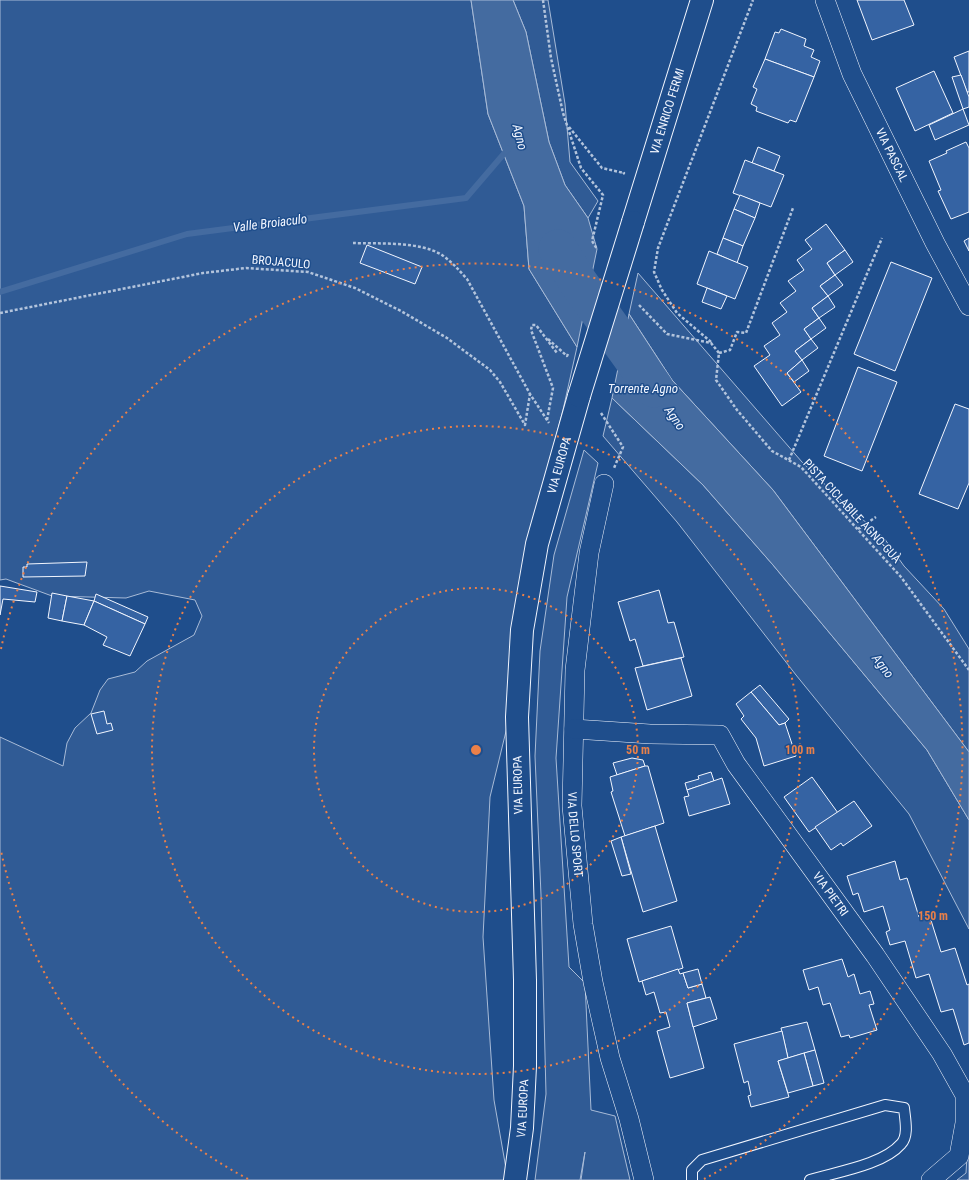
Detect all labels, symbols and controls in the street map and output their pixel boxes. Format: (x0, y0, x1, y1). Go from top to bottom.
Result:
street label: VIA ENRICO FERMI (647, 67, 687, 156)
water label: Agno (509, 122, 530, 151)
street label: VIA PASCAL (873, 126, 911, 184)
water label: Valle Broiaculo (232, 211, 308, 235)
street label: BROJACULO (251, 252, 311, 272)
water label: Torrente Agno (608, 381, 678, 396)
water label: Agno (661, 402, 689, 433)
street label: VIA EUROPA (545, 435, 574, 495)
street label: PISTA CICLABILE AGNO-GUÀ (800, 456, 905, 566)
water label: Agno (869, 650, 897, 681)
centre of rings (469, 743, 483, 757)
text: 50 m (626, 743, 650, 757)
text: 100 m (785, 743, 815, 757)
street label: VIA EUROPA (510, 756, 526, 814)
street label: VIA DELLO SPORT (565, 792, 586, 878)
street label: VIA PIETRI (810, 869, 851, 919)
text: 150 m (918, 909, 948, 923)
street label: VIA EUROPA (514, 1079, 531, 1139)

